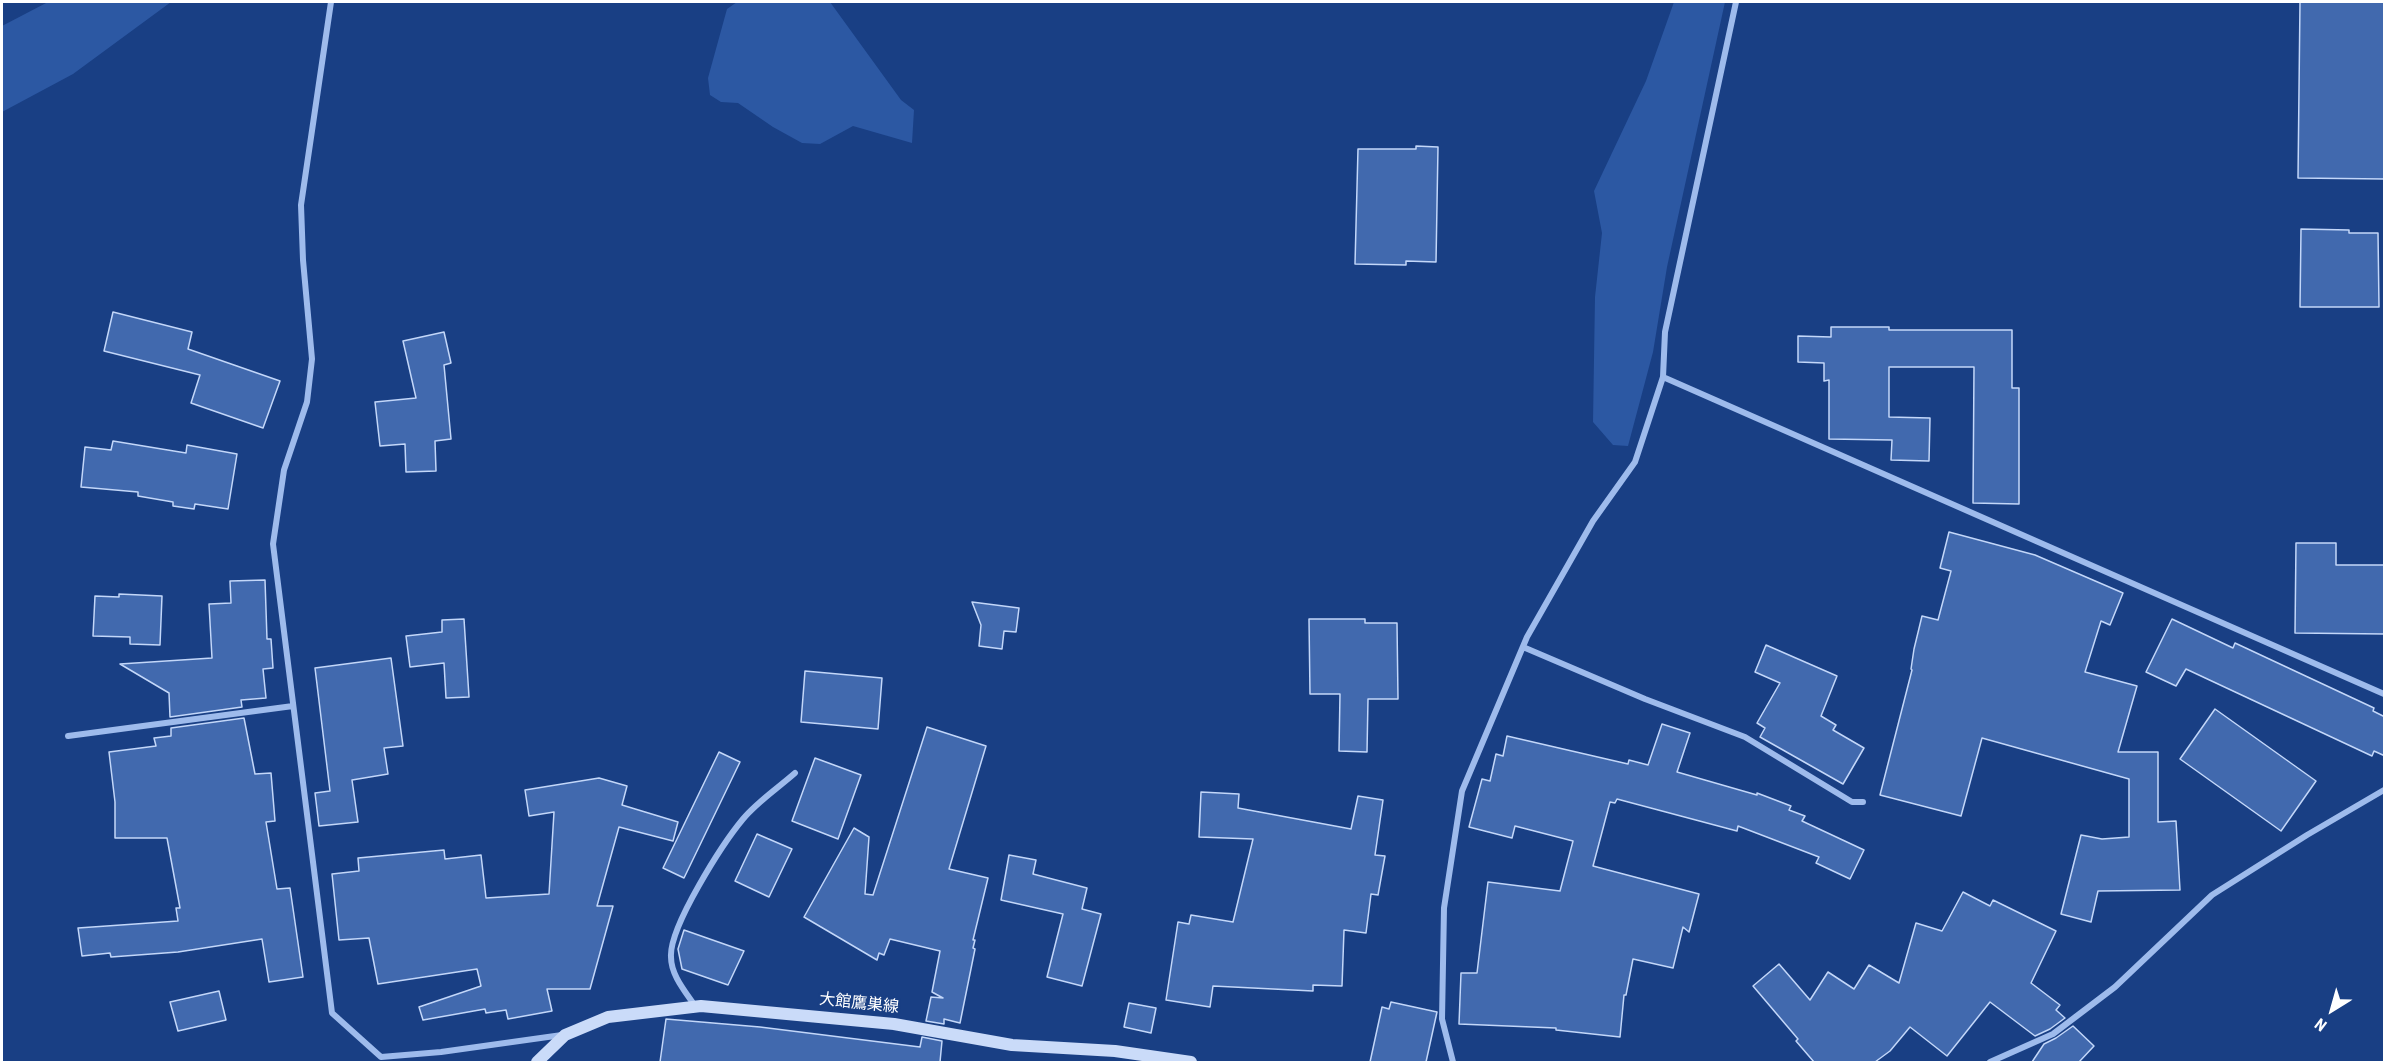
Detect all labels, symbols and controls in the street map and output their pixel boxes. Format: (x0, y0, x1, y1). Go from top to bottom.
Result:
north arrow (2302, 980, 2362, 1040)
street label: 大館鷹巣線 (818, 990, 900, 1018)
text: N (2311, 1014, 2331, 1035)

